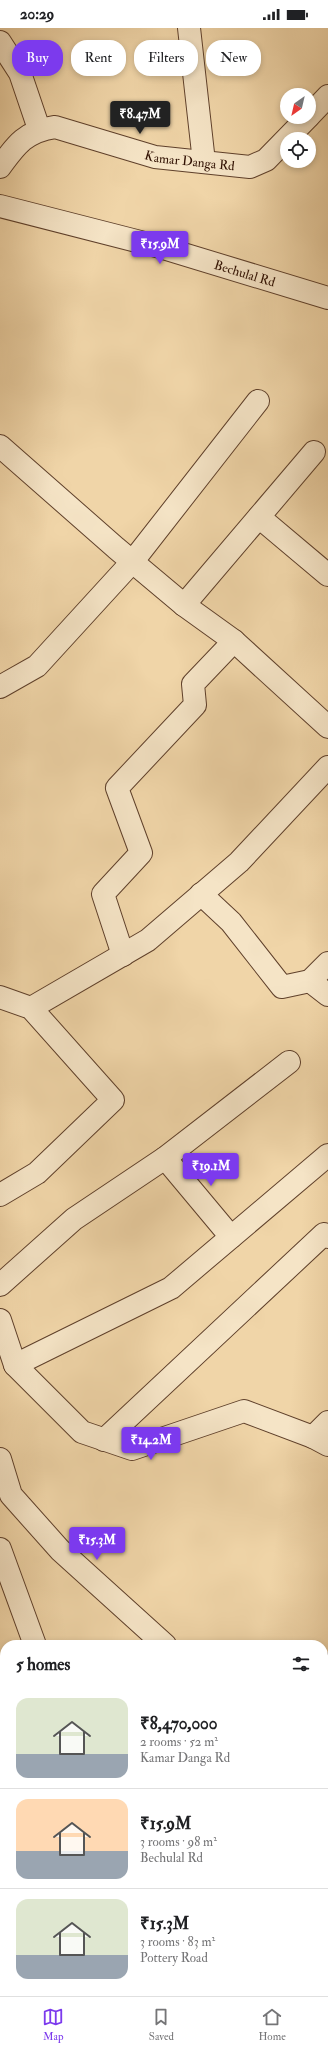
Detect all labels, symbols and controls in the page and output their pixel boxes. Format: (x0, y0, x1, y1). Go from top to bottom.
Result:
text: 20:29 (20, 5, 54, 24)
chip: Buy (12, 40, 63, 76)
chip: Rent (71, 40, 126, 76)
chip: Filters (134, 40, 198, 76)
chip: New (206, 40, 261, 76)
north arrow (280, 88, 316, 124)
map controls (280, 88, 316, 168)
pin: ₹8.47M (107, 101, 173, 135)
text: ₹8.47M (119, 106, 161, 122)
button: locate (280, 132, 316, 168)
street label: Kamar Danga Rd (143, 147, 236, 174)
pin: ₹15.9M (127, 231, 193, 265)
text: ₹15.9M (140, 236, 180, 252)
street label: Bechulal Rd (212, 257, 278, 291)
pin: ₹19.1M (178, 1153, 244, 1187)
text: ₹19.1M (192, 1158, 230, 1174)
pin: ₹14.2M (118, 1427, 184, 1461)
text: ₹14.2M (130, 1432, 172, 1448)
pin: ₹15.3M (64, 1527, 130, 1561)
text: ₹15.3M (78, 1532, 116, 1548)
icon: filters (290, 1653, 312, 1675)
text: 5 homes (16, 1654, 70, 1675)
text: ₹8,470,000 (140, 1713, 218, 1734)
icon: home (48, 1714, 96, 1762)
text: 2 rooms · 52 m² (140, 1734, 218, 1750)
text: Kamar Danga Rd (140, 1750, 230, 1766)
text: ₹15.9M (140, 1813, 191, 1834)
icon: home (48, 1815, 96, 1863)
text: 3 rooms · 98 m² (140, 1834, 217, 1850)
text: Bechulal Rd (140, 1850, 203, 1866)
text: ₹15.3M (140, 1913, 189, 1934)
icon: home (48, 1915, 96, 1963)
text: 3 rooms · 83 m² (140, 1934, 215, 1950)
text: Pottery Road (140, 1950, 208, 1966)
tab: Map (42, 2006, 64, 2043)
tab: Saved (149, 2006, 174, 2043)
tab: Home (258, 2006, 286, 2043)

